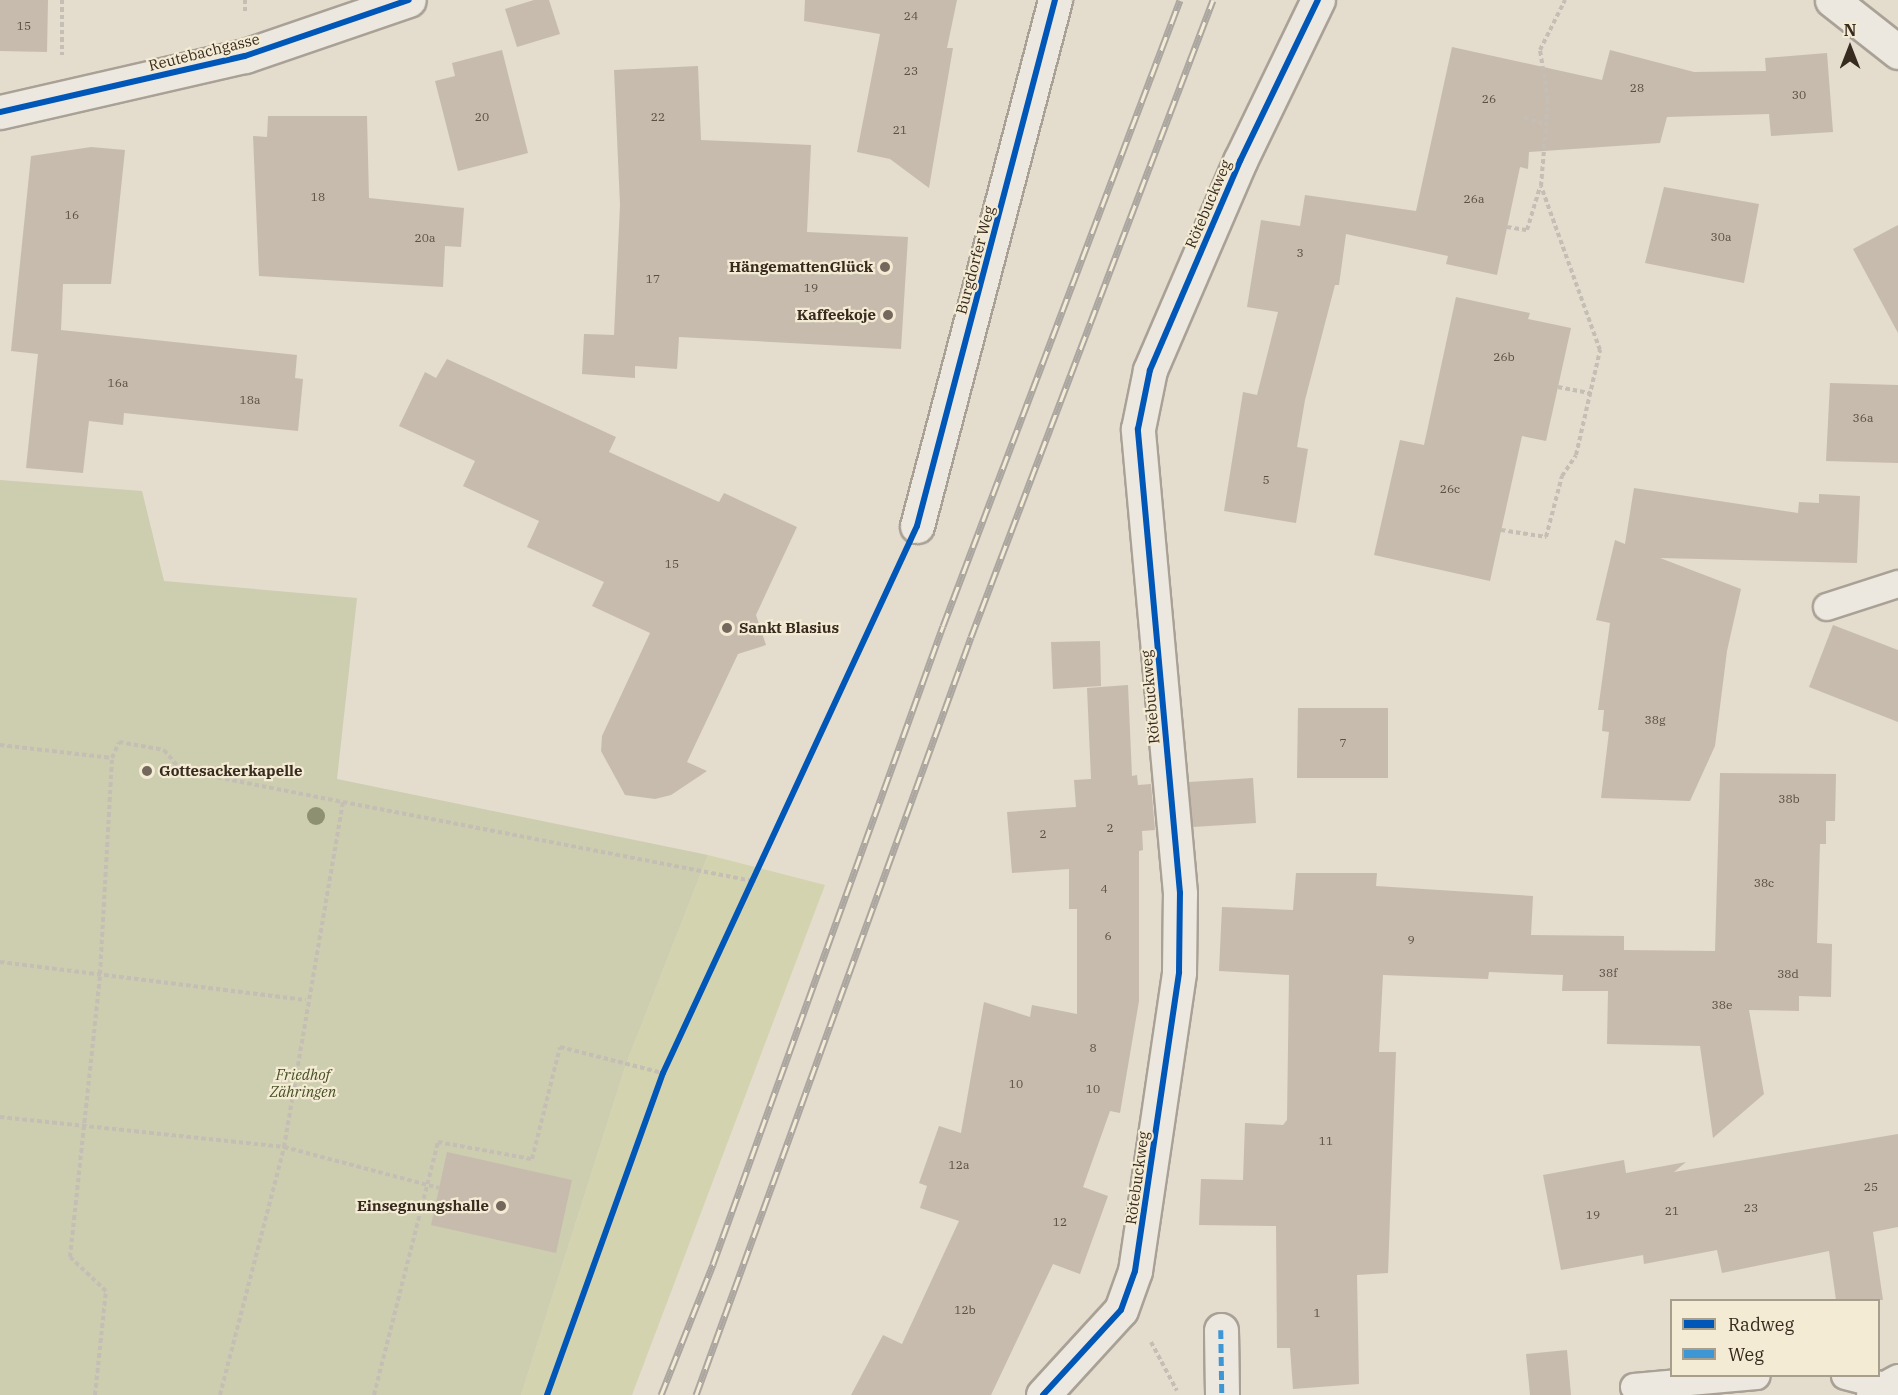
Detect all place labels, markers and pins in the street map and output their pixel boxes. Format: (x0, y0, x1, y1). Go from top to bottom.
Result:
place label: HängemattenGlück (729, 258, 873, 276)
marker: HängemattenGlück (878, 260, 892, 274)
place label: Kaffeekoje (797, 306, 876, 324)
marker: Kaffeekoje (881, 308, 895, 322)
place label: Sankt Blasius (739, 619, 839, 637)
marker: Sankt Blasius (720, 621, 734, 635)
place label: Gottesackerkapelle (159, 762, 302, 780)
marker: Gottesackerkapelle (140, 764, 154, 778)
place label: Einsegnungshalle (357, 1197, 489, 1215)
marker: Einsegnungshalle (494, 1199, 508, 1213)

